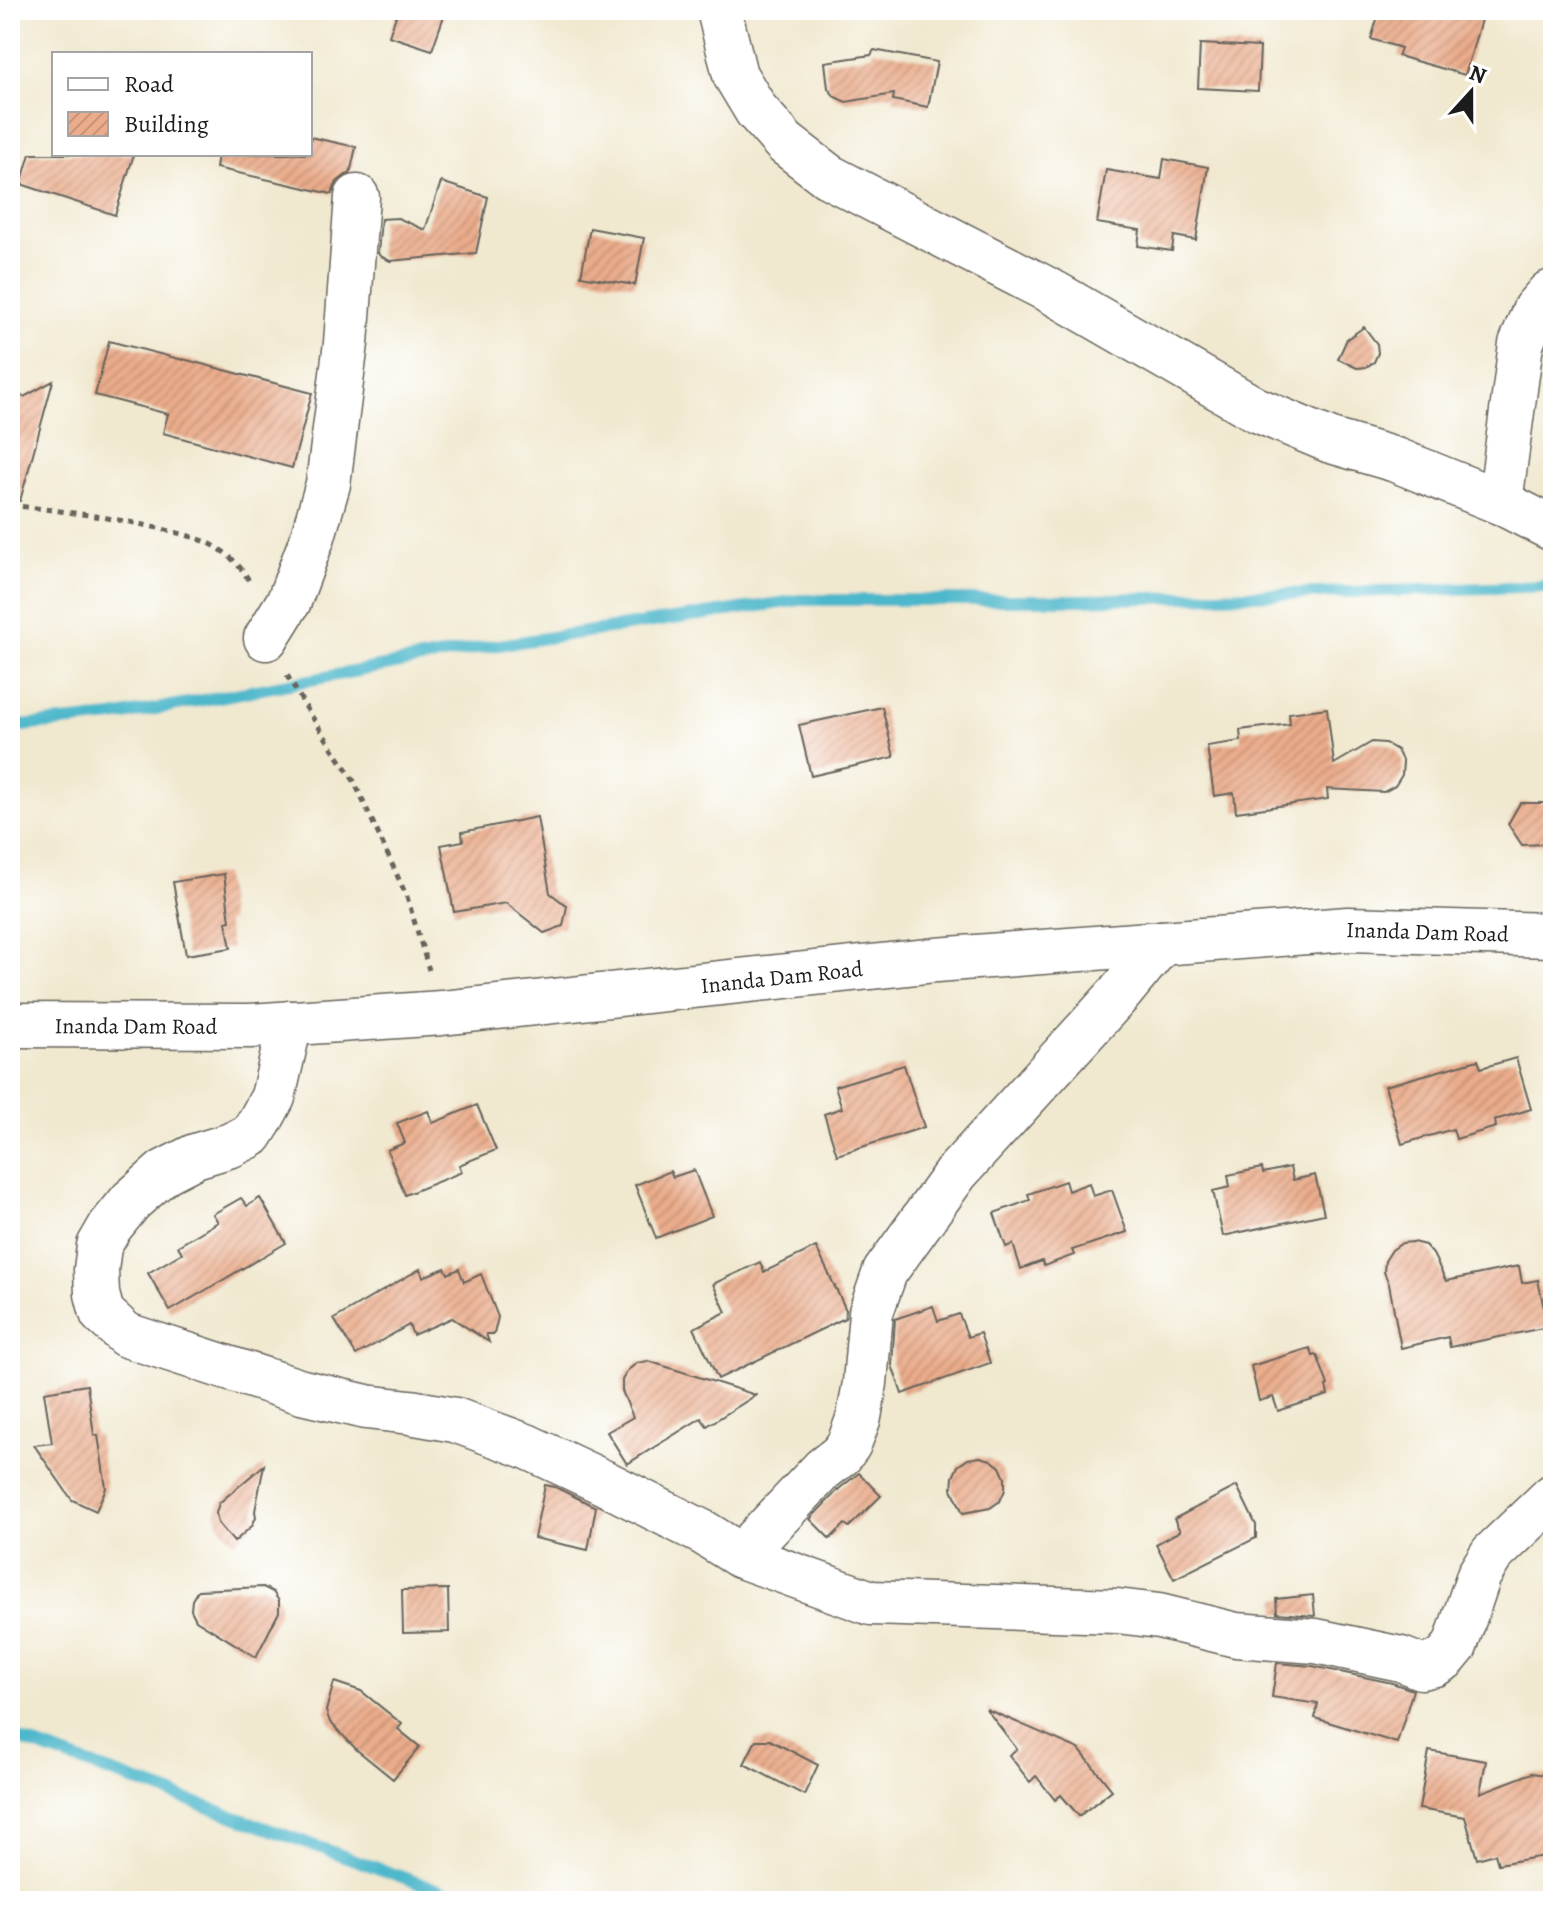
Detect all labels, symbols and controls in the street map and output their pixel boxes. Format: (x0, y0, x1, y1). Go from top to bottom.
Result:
legend (52, 52, 312, 156)
north arrow (1431, 52, 1511, 132)
text: N (1465, 57, 1491, 91)
text: Road (124, 68, 174, 100)
text: Building (124, 108, 209, 140)
street label: Inanda Dam Road (1346, 915, 1509, 950)
street label: Inanda Dam Road (699, 954, 864, 1001)
street label: Inanda Dam Road (55, 1011, 218, 1042)

